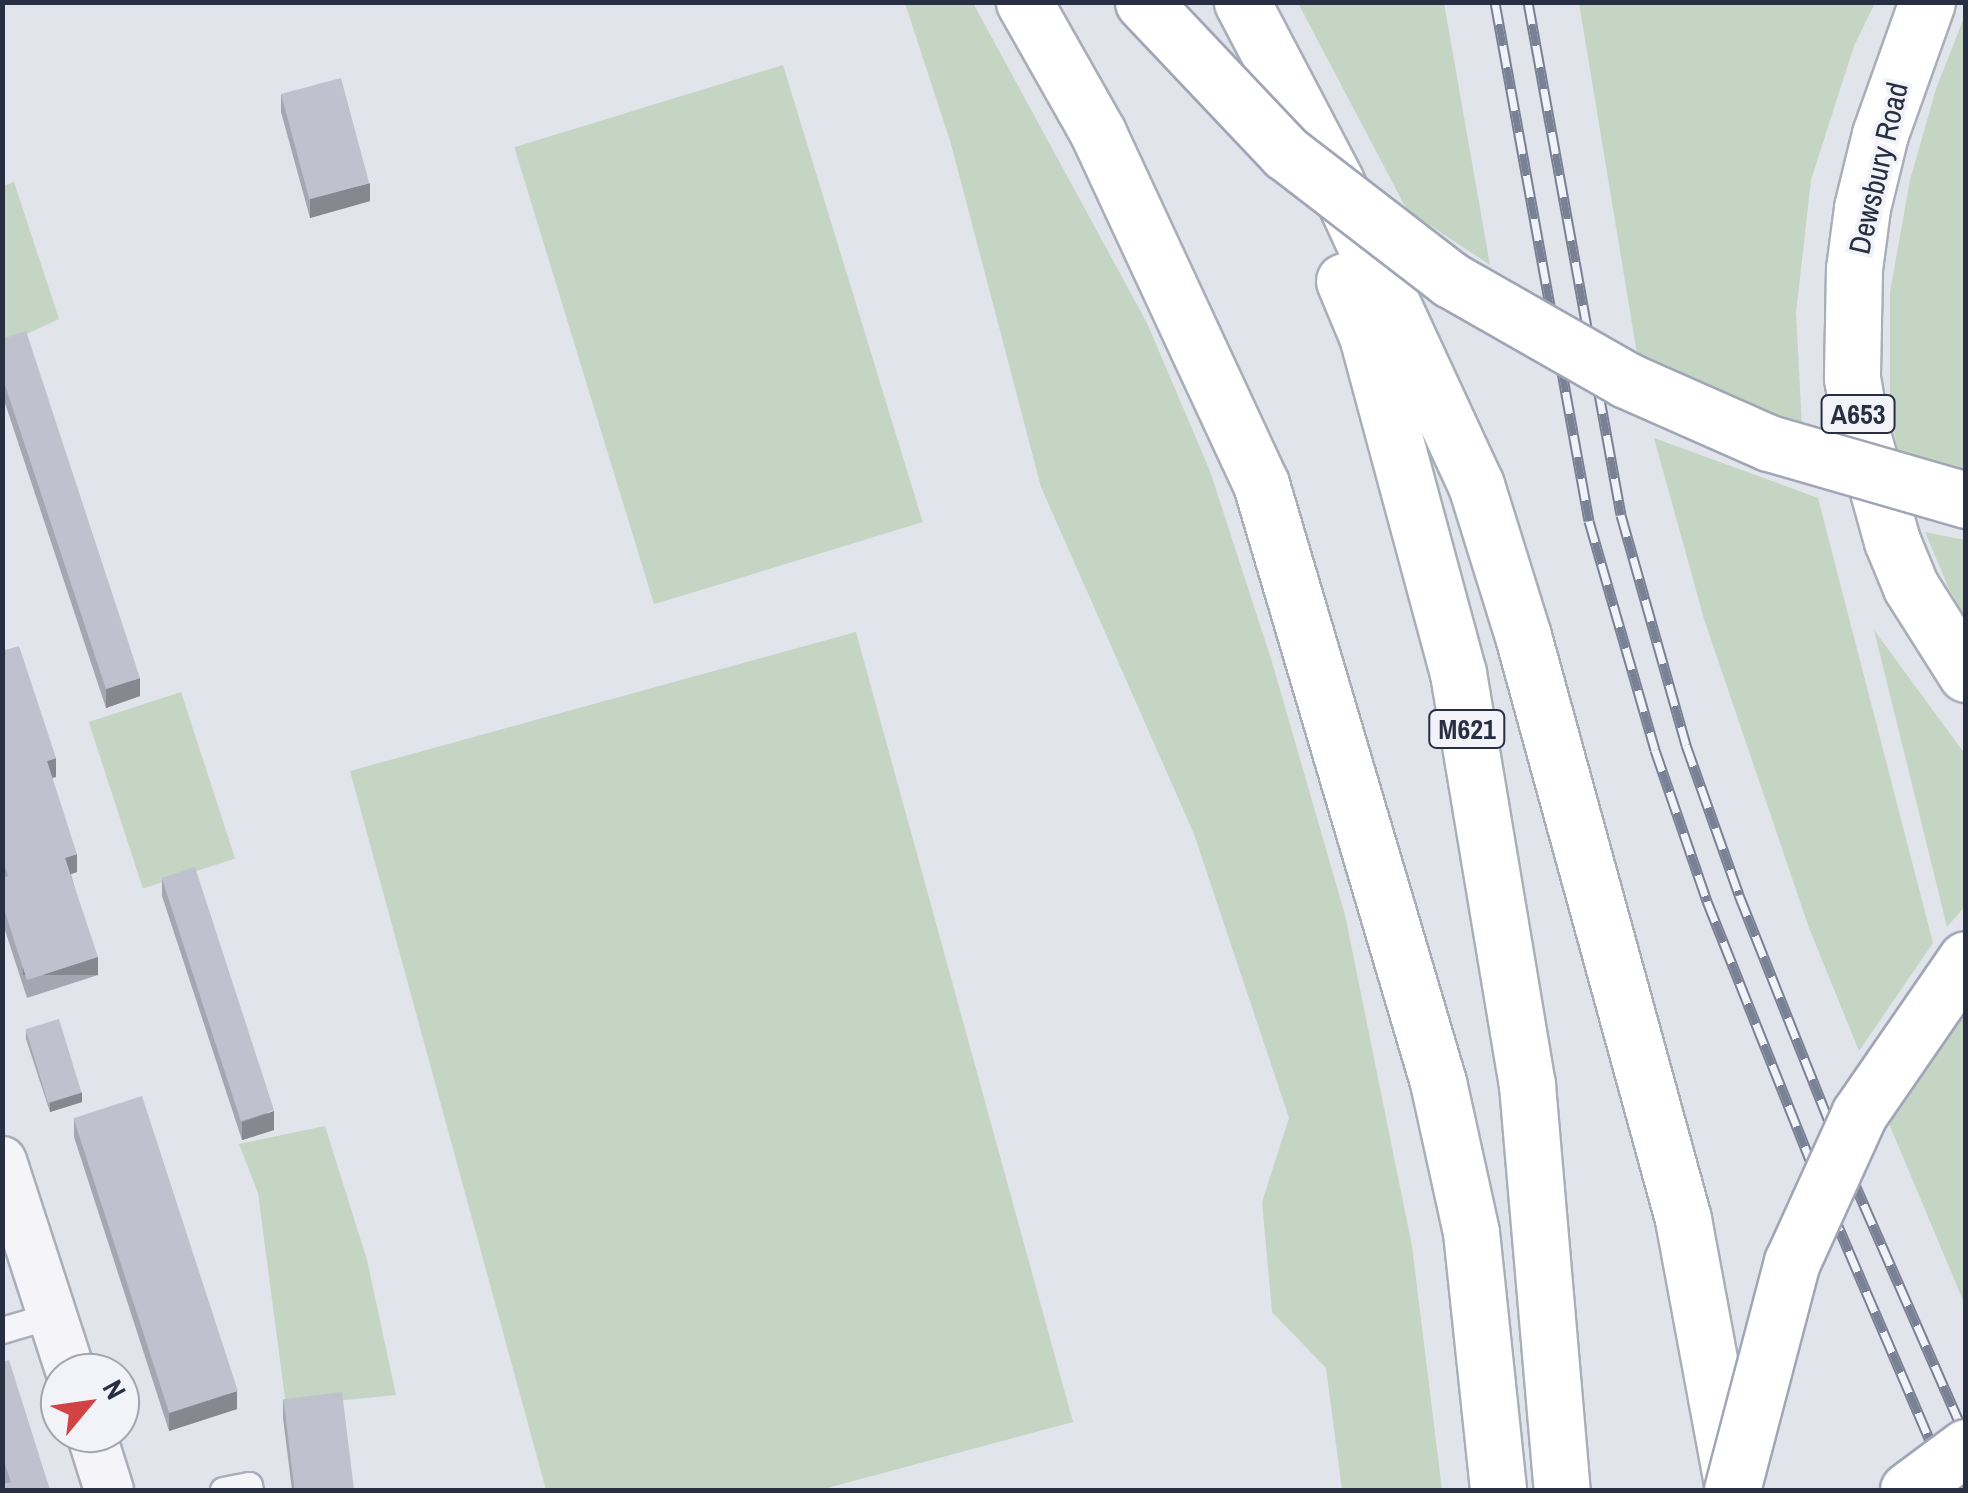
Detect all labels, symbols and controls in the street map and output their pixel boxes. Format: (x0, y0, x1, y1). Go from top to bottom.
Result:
street label: Dewsbury Road (1841, 79, 1915, 257)
road number: A653 (1820, 391, 1896, 437)
road number: M621 (1427, 706, 1507, 752)
north arrow (40, 1353, 140, 1453)
text: N (94, 1373, 135, 1406)

